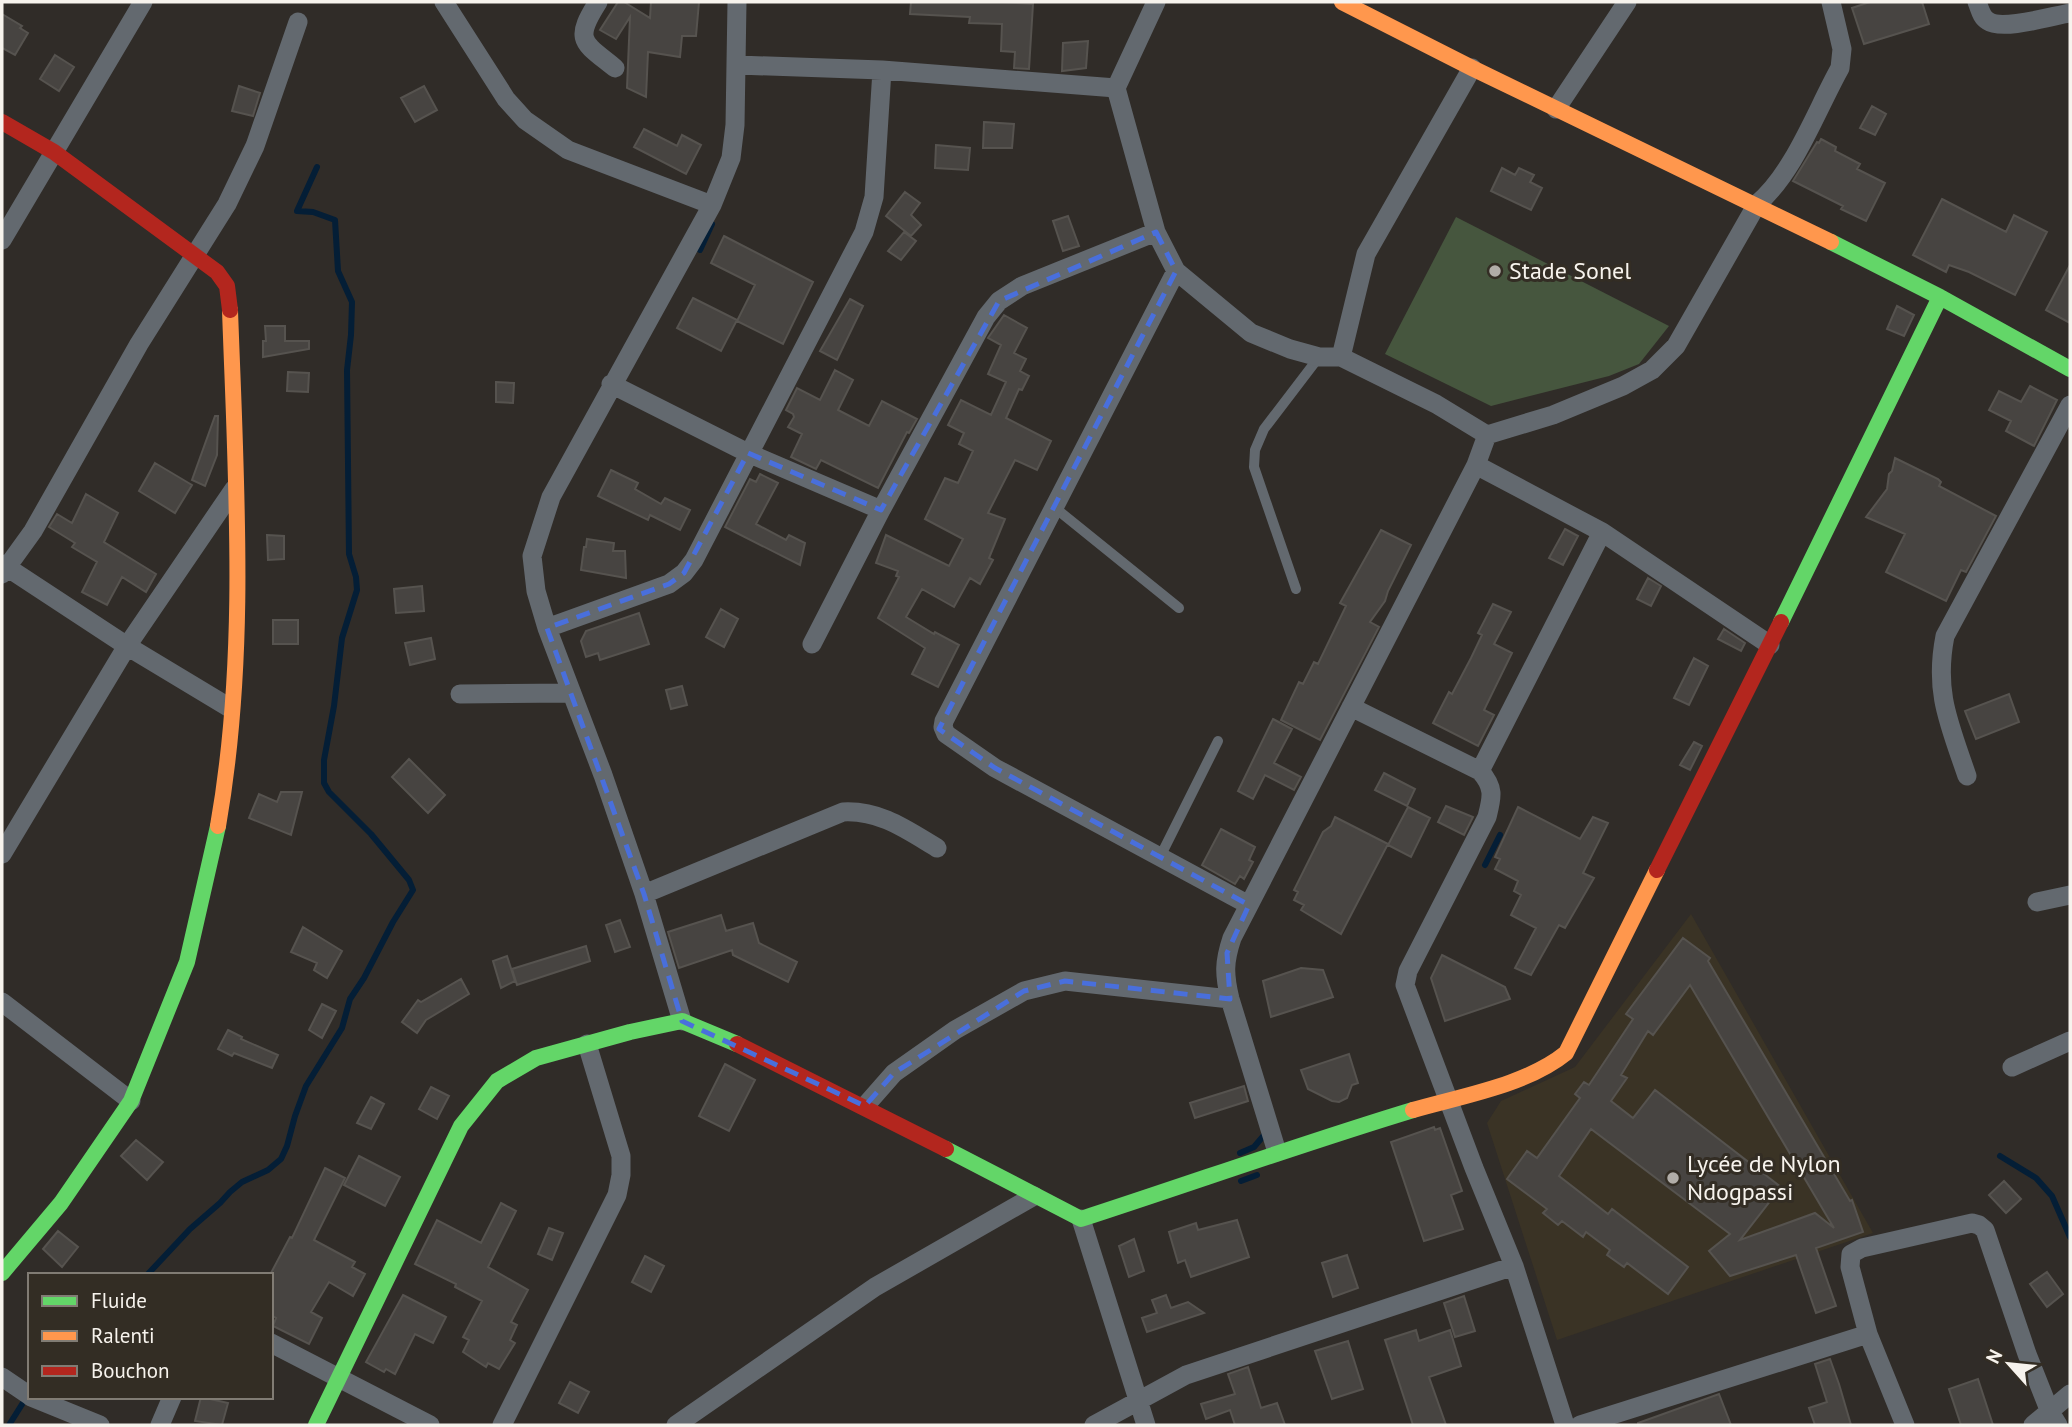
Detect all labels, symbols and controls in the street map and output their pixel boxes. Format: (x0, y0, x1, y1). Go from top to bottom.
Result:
place label: Stade Sonel (1509, 255, 1631, 286)
marker: Stade Sonel (1487, 263, 1503, 279)
place label: Lycée de Nylon Ndogpassi (1687, 1148, 1841, 1207)
marker: Lycée de Nylon Ndogpassi (1665, 1170, 1681, 1186)
legend (28, 1273, 273, 1399)
text: Fluide (91, 1287, 147, 1314)
text: Ralenti (91, 1322, 155, 1349)
north arrow (1974, 1329, 2044, 1399)
text: N (1980, 1345, 2007, 1367)
text: Bouchon (91, 1357, 170, 1384)

